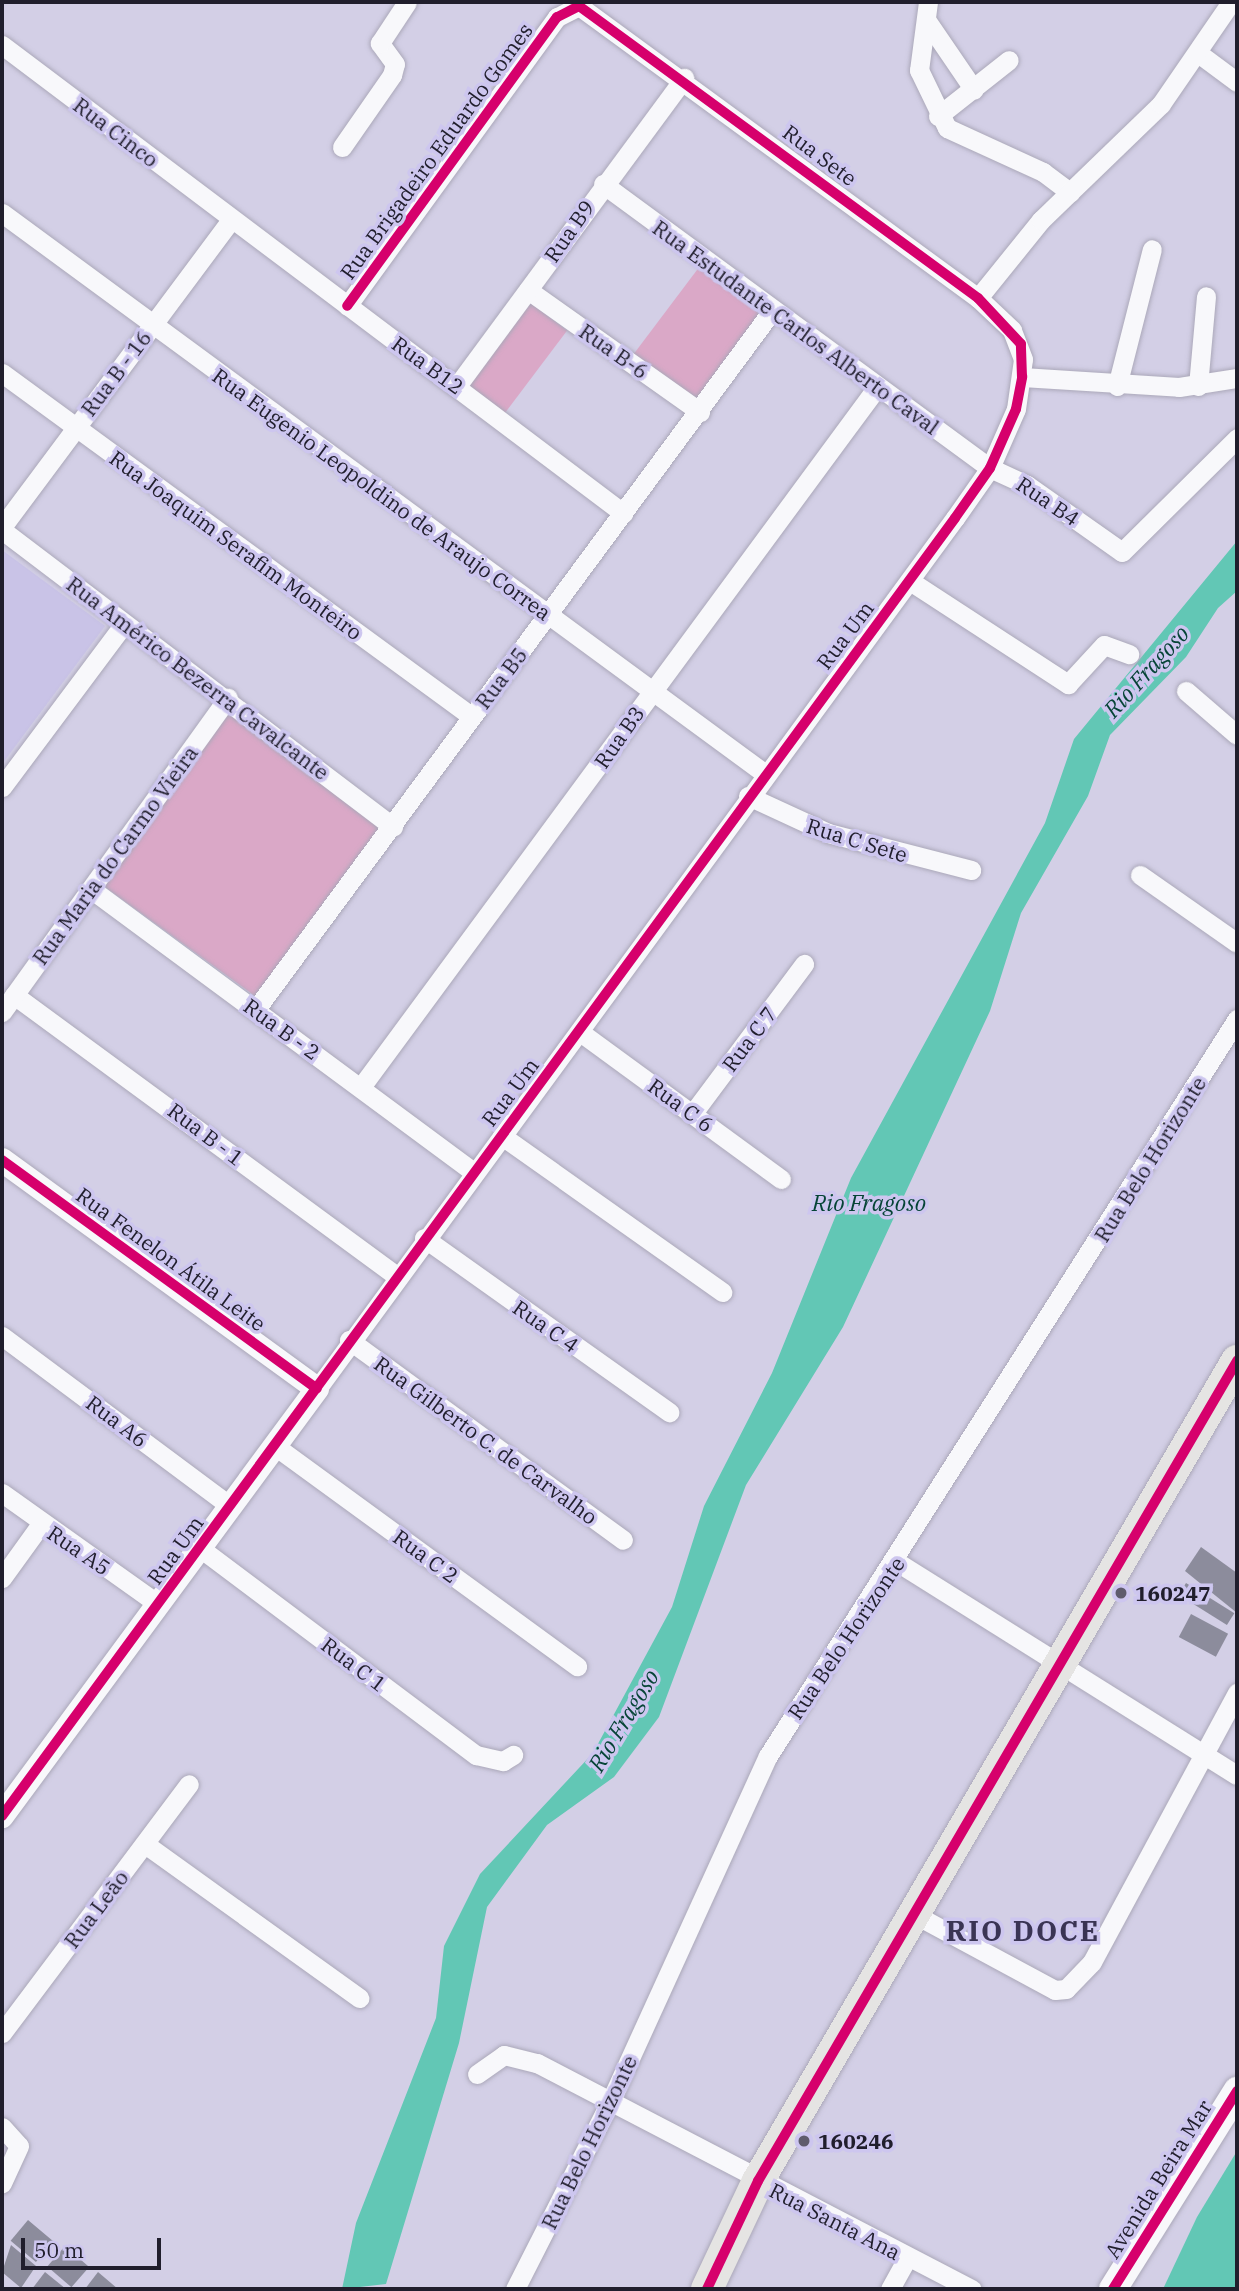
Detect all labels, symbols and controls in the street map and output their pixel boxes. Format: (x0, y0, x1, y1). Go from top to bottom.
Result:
street label: Rua Brigadeiro Eduardo Gomes (335, 18, 537, 284)
street label: Rua Cinco (69, 92, 163, 172)
street label: Rua Sete (778, 119, 862, 191)
street label: Rua B9 (539, 195, 599, 267)
street label: Rua Estudante Carlos Alberto Caval (648, 215, 944, 439)
street label: Rua B-6 (575, 318, 653, 384)
street label: Rua B - 16 (76, 325, 156, 421)
street label: Rua B12 (387, 331, 469, 399)
street label: Rua Eugenio Leopoldino de Araujo Correa (208, 363, 556, 625)
street label: Rua Joaquim Serafim Monteiro (105, 445, 367, 645)
street label: Rua B4 (1012, 471, 1084, 531)
street label: Rua Américo Bezerra Cavalcante (62, 571, 334, 785)
street label: Rua Um (811, 596, 879, 674)
water label: Rio Fragoso (1098, 619, 1194, 723)
street label: Rua B5 (470, 642, 532, 714)
street label: Rua B3 (589, 701, 649, 773)
street label: Rua Maria do Carmo Vieira (27, 741, 203, 969)
street label: Rua C Sete (804, 813, 910, 867)
street label: Rua B - 2 (239, 993, 325, 1065)
street label: Rua C 7 (717, 1002, 781, 1076)
street label: Rua Um (476, 1053, 544, 1131)
street label: Rua Belo Horizonte (1089, 1072, 1211, 1246)
street label: Rua C 6 (643, 1073, 719, 1137)
street label: Rua B - 1 (163, 1097, 249, 1171)
street label: Rua Fenelon Átila Leite (71, 1182, 271, 1336)
water label: Rio Fragoso (812, 1188, 926, 1216)
street label: Rua C 4 (508, 1294, 584, 1358)
street label: Rua Gilberto C. de Carvalho (369, 1351, 603, 1529)
street label: Rua A6 (81, 1390, 153, 1452)
street label: Rua Um (142, 1511, 208, 1589)
street label: Rua A5 (43, 1520, 115, 1580)
street label: Rua C 2 (388, 1524, 464, 1588)
street label: Rua Belo Horizonte (782, 1552, 910, 1724)
place label: 160247 (1135, 1580, 1211, 1606)
marker: 160247 (1113, 1585, 1129, 1601)
street label: Rua C 1 (317, 1632, 391, 1696)
water label: Rio Fragoso (582, 1664, 664, 1776)
street label: Rua Leão (59, 1865, 133, 1953)
district label: RIO DOCE (947, 1914, 1099, 1948)
street label: Rua Belo Horizonte (536, 2051, 642, 2233)
street label: Avenida Beira Mar (1099, 2095, 1217, 2263)
place label: 160246 (818, 2128, 894, 2154)
marker: 160246 (796, 2133, 812, 2149)
street label: Rua Santa Ana (765, 2177, 905, 2265)
scale bar (24, 2224, 164, 2268)
text: 50 m (34, 2236, 84, 2264)

